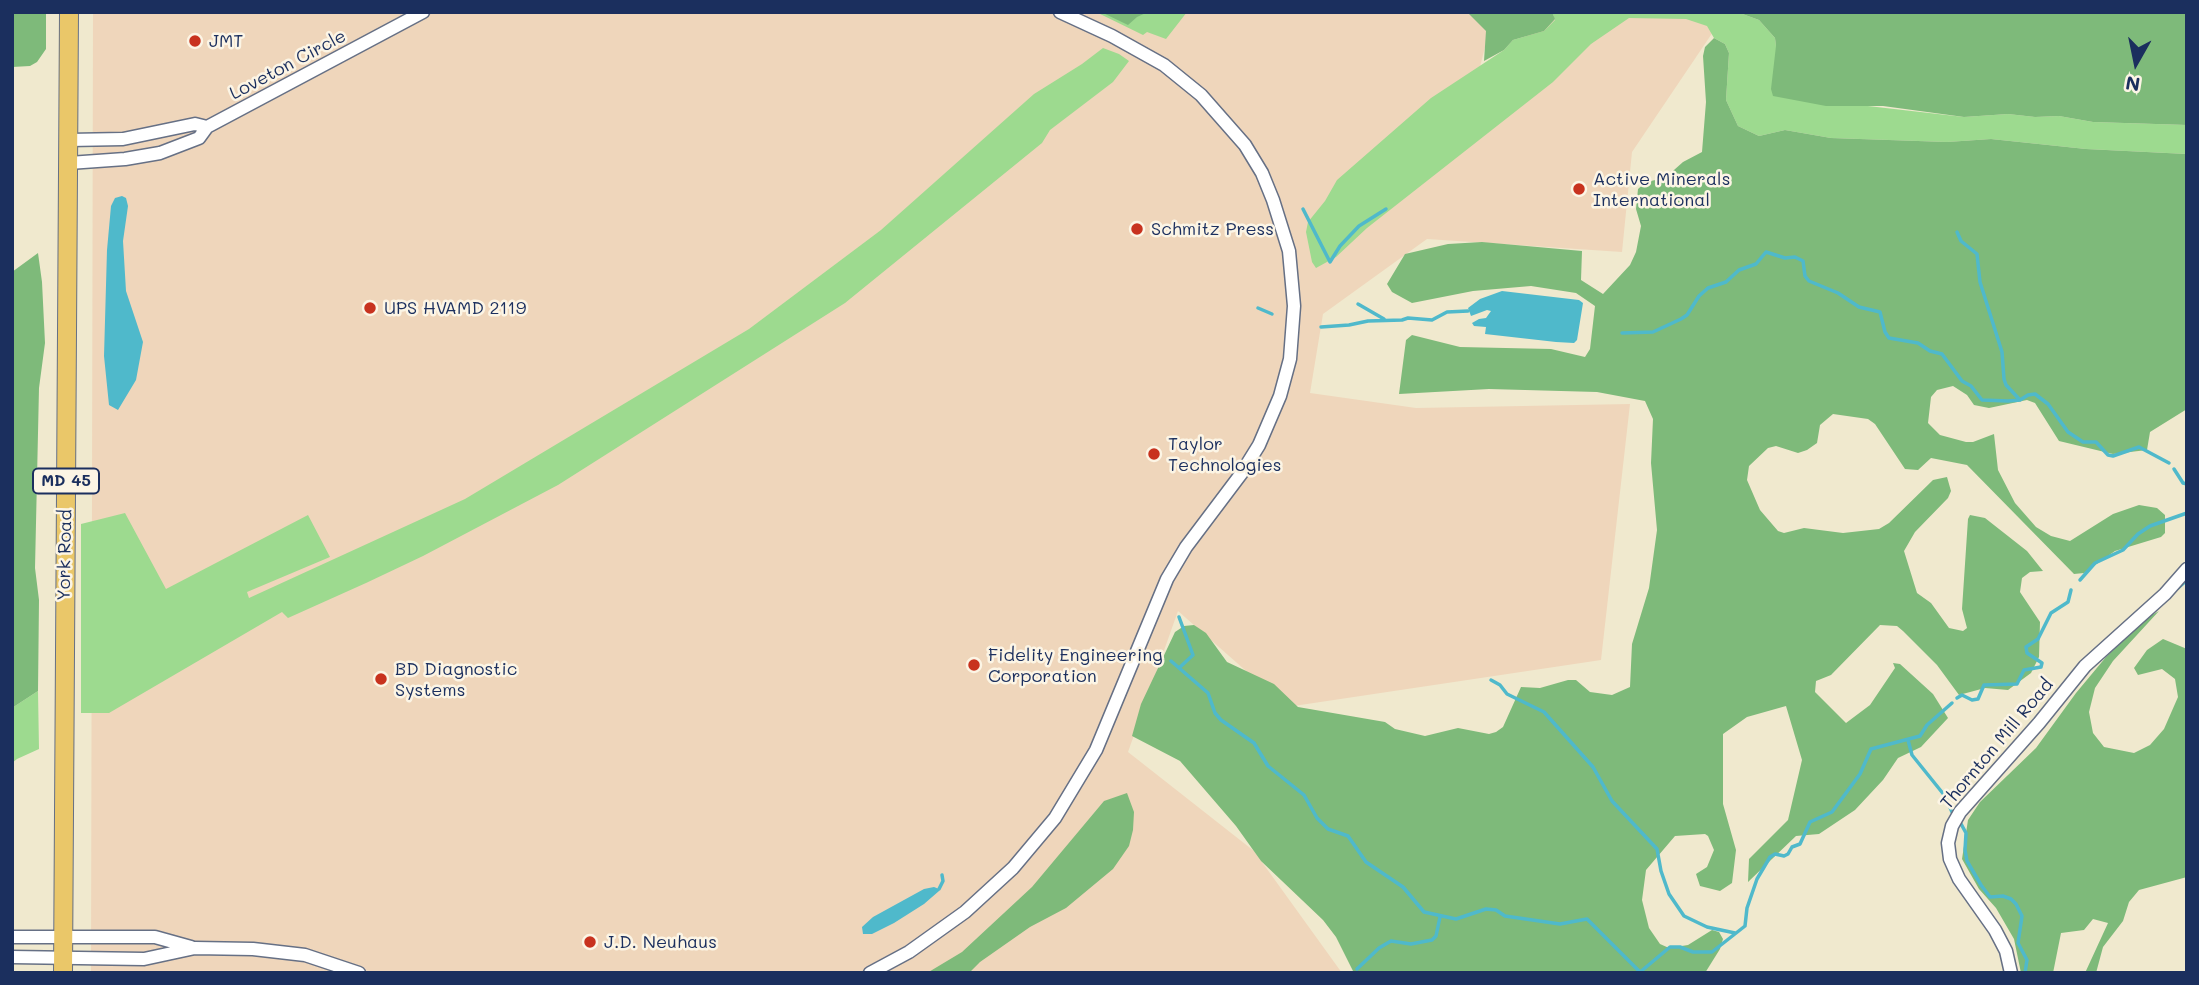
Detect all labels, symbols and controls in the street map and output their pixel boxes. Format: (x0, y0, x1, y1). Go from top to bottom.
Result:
street label: Loveton Circle (226, 25, 350, 105)
north arrow (2101, 28, 2171, 98)
place label: JMT (209, 30, 243, 52)
marker: JMT (187, 33, 203, 49)
text: N (2124, 71, 2142, 98)
place label: Active Minerals International (1593, 168, 1730, 210)
marker: Active Minerals International (1571, 181, 1587, 197)
place label: Schmitz Press (1151, 218, 1274, 240)
marker: Schmitz Press (1129, 221, 1145, 237)
place label: UPS HVAMD 2119 (384, 297, 526, 319)
marker: UPS HVAMD 2119 (362, 300, 378, 316)
place label: Taylor Technologies (1168, 433, 1282, 476)
marker: Taylor Technologies (1146, 446, 1162, 462)
road number: MD 45 (33, 468, 99, 494)
street label: York Road (53, 509, 77, 601)
place label: Fidelity Engineering Corporation (988, 644, 1163, 686)
marker: Fidelity Engineering Corporation (966, 657, 982, 673)
place label: BD Diagnostic Systems (395, 658, 517, 700)
marker: BD Diagnostic Systems (373, 671, 389, 687)
street label: Thornton Mill Road (1936, 674, 2058, 814)
place label: J.D. Neuhaus (604, 931, 717, 953)
marker: J.D. Neuhaus (582, 934, 598, 950)

